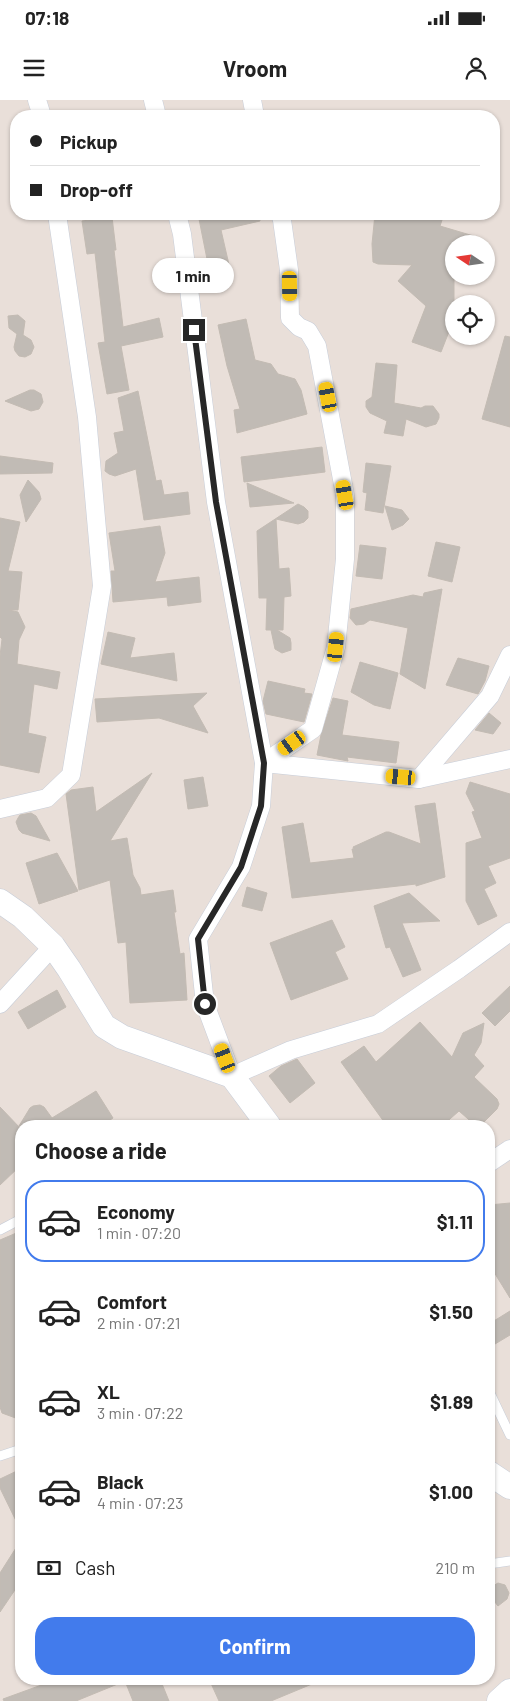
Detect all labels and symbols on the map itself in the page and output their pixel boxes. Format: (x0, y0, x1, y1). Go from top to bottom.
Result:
north arrow (445, 235, 495, 285)
callout: 1 min (153, 258, 235, 292)
car (282, 271, 297, 301)
route end (183, 319, 205, 341)
car (317, 381, 338, 413)
car (335, 479, 354, 511)
car (326, 631, 345, 663)
car (275, 728, 308, 758)
car (385, 768, 416, 786)
route start (194, 993, 216, 1015)
car (212, 1041, 237, 1075)

